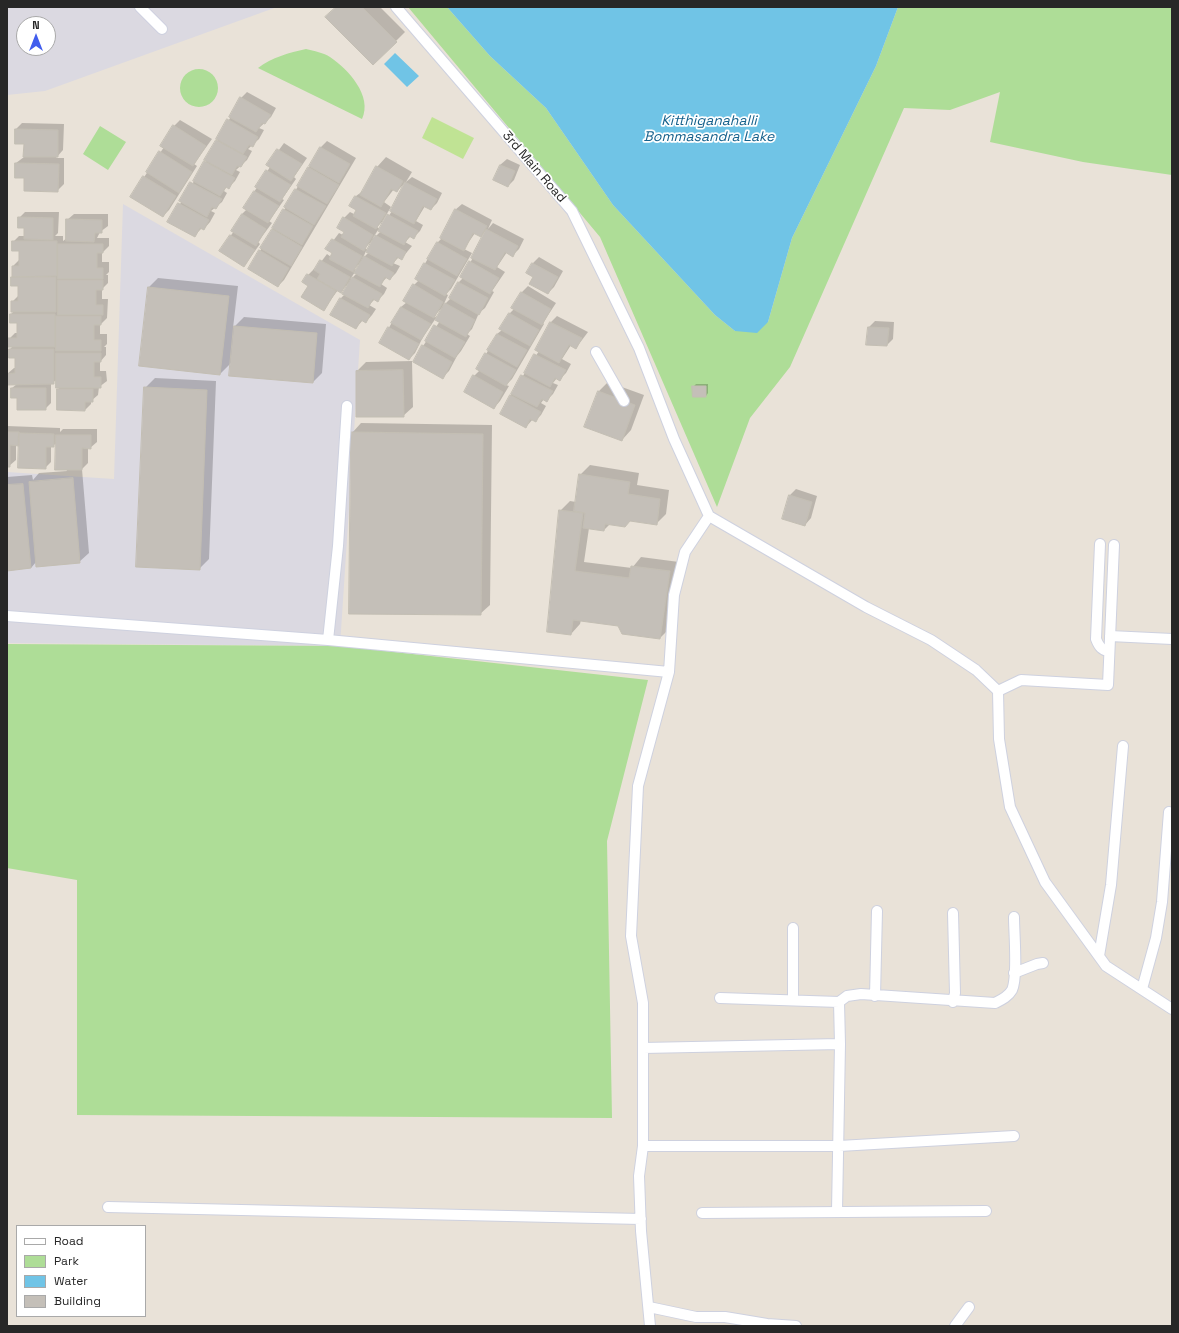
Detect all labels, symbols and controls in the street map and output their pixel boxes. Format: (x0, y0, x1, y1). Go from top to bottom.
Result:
north arrow (16, 16, 56, 56)
text: N (32, 18, 40, 32)
water label: Kitthiganahalli Bommasandra Lake (644, 113, 774, 146)
street label: 3rd Main Road (499, 128, 569, 206)
legend (16, 1225, 146, 1317)
text: Road (54, 1233, 83, 1249)
text: Park (54, 1253, 79, 1269)
text: Water (54, 1273, 88, 1289)
text: Building (54, 1293, 101, 1309)

